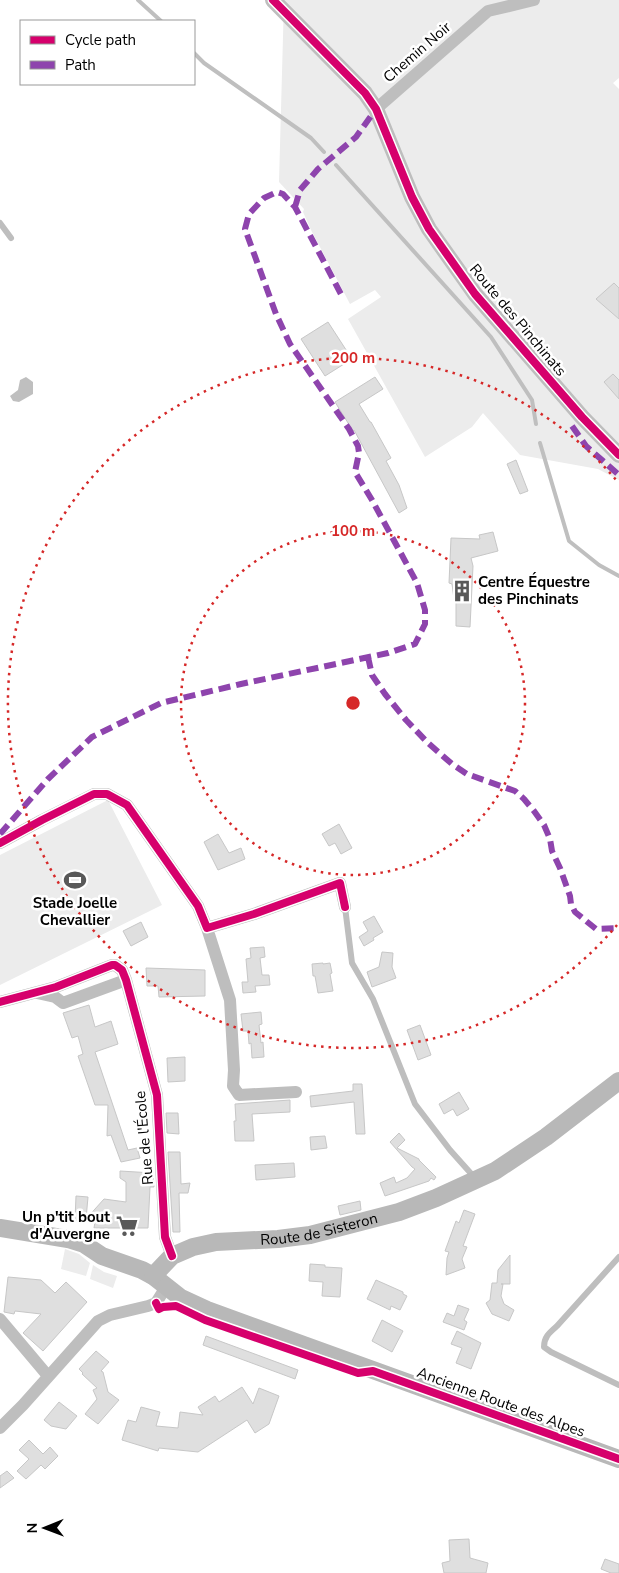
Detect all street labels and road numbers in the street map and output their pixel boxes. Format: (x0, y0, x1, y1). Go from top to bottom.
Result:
street label: Chemin Noir (379, 17, 456, 87)
street label: Route des Pinchinats (465, 260, 571, 380)
street label: Rue de l'École (130, 1090, 158, 1186)
street label: Route de Sisteron (260, 1208, 380, 1250)
street label: Ancienne Route des Alpes (414, 1362, 588, 1442)

